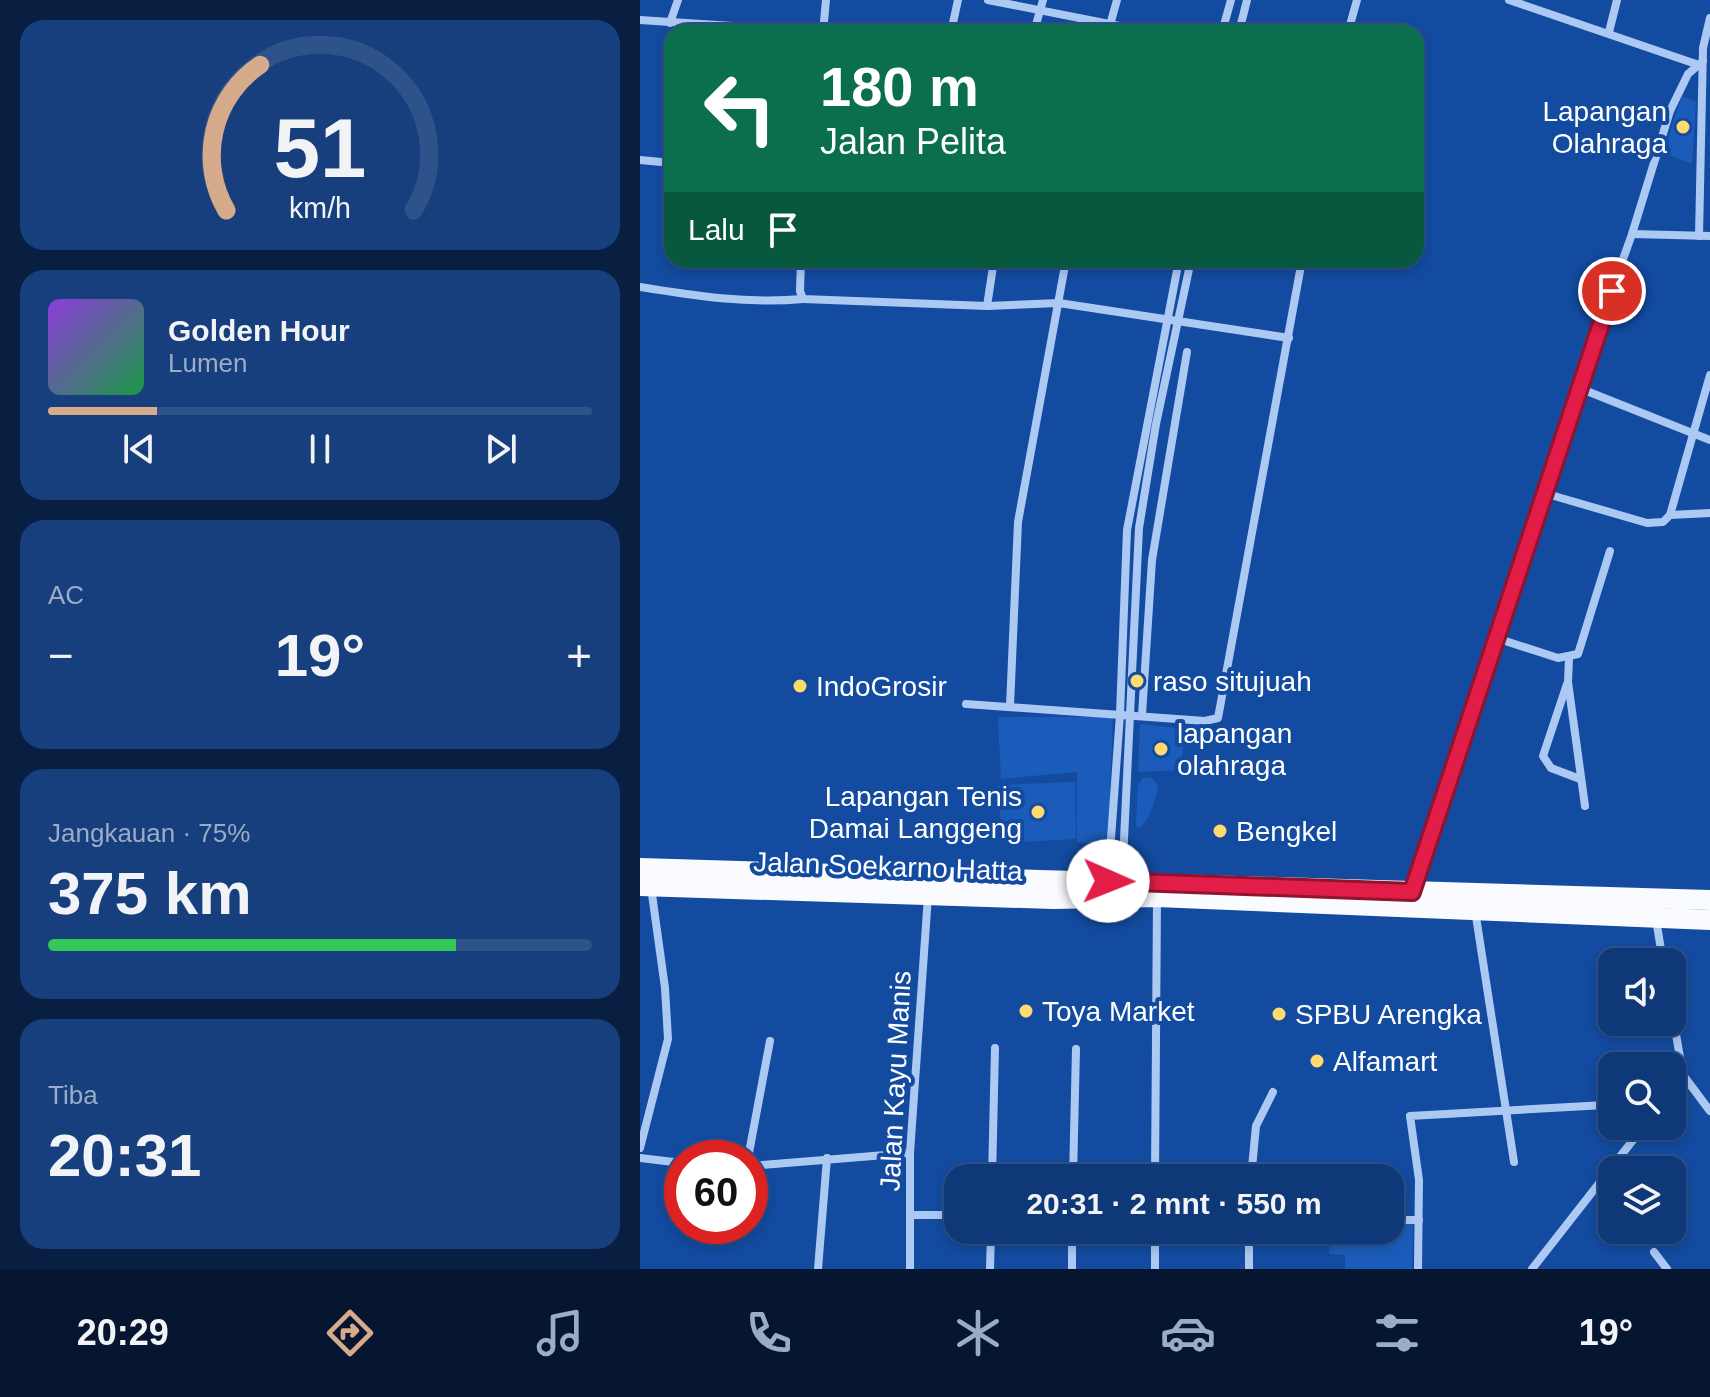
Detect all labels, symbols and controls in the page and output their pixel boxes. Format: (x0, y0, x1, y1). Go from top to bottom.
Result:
text: 180 m (820, 55, 979, 118)
icon: left (688, 56, 792, 160)
place label: Lapangan Olahraga (1542, 96, 1667, 159)
text: 51 (274, 101, 366, 194)
marker: Lapangan Olahraga (1674, 118, 1692, 136)
text: Jalan Pelita (820, 121, 1006, 162)
text: km/h (289, 192, 351, 224)
icon: arrive (761, 208, 805, 252)
text: Lalu (688, 213, 745, 246)
pin (1578, 257, 1646, 325)
icon: arrive (1590, 269, 1634, 313)
text: Golden Hour (168, 314, 350, 347)
text: Lumen (168, 348, 248, 378)
icon: previous (117, 427, 161, 471)
icon: pause (298, 427, 342, 471)
icon: next (479, 427, 523, 471)
text: AC (48, 580, 84, 610)
text: 19° (275, 622, 365, 689)
text: − (48, 631, 74, 680)
text: + (566, 631, 592, 680)
place label: raso situjuah (1153, 666, 1312, 697)
place label: IndoGrosir (816, 671, 947, 702)
marker: raso situjuah (1128, 672, 1146, 690)
marker: IndoGrosir (791, 677, 809, 695)
place label: lapangan olahraga (1177, 718, 1292, 781)
marker: lapangan olahraga (1152, 740, 1170, 758)
place label: Lapangan Tenis Damai Langgeng (809, 781, 1022, 844)
marker: Lapangan Tenis Damai Langgeng (1029, 803, 1047, 821)
place label: Bengkel (1236, 816, 1337, 847)
text: Jangkauan · 75% (48, 818, 250, 848)
marker: Bengkel (1211, 822, 1229, 840)
position arrow (1066, 839, 1150, 923)
street label: Jalan Soekarno Hatta (753, 846, 1024, 887)
text: 375 km (48, 860, 252, 927)
map controls (1598, 948, 1686, 1244)
button: sound (1598, 948, 1686, 1036)
street label: Jalan Kayu Manis (874, 970, 917, 1192)
place label: Toya Market (1042, 996, 1195, 1027)
place label: SPBU Arengka (1295, 999, 1482, 1030)
marker: Toya Market (1017, 1002, 1035, 1020)
marker: SPBU Arengka (1270, 1005, 1288, 1023)
place label: Alfamart (1333, 1046, 1437, 1077)
marker: Alfamart (1308, 1052, 1326, 1070)
button: search (1598, 1052, 1686, 1140)
text: Tiba (48, 1080, 98, 1110)
text: 20:31 (48, 1122, 201, 1189)
speed limit sign: 60 (664, 1140, 768, 1244)
button: layers (1598, 1156, 1686, 1244)
text: 20:31 · 2 mnt · 550 m (1026, 1187, 1322, 1220)
icon: directions (322, 1305, 378, 1361)
icon: music (532, 1305, 588, 1361)
icon: phone (741, 1305, 797, 1361)
icon: climate (950, 1305, 1006, 1361)
icon: car (1160, 1305, 1216, 1361)
icon: filters (1369, 1305, 1425, 1361)
text: 20:29 (77, 1312, 169, 1353)
text: 19° (1579, 1312, 1633, 1353)

